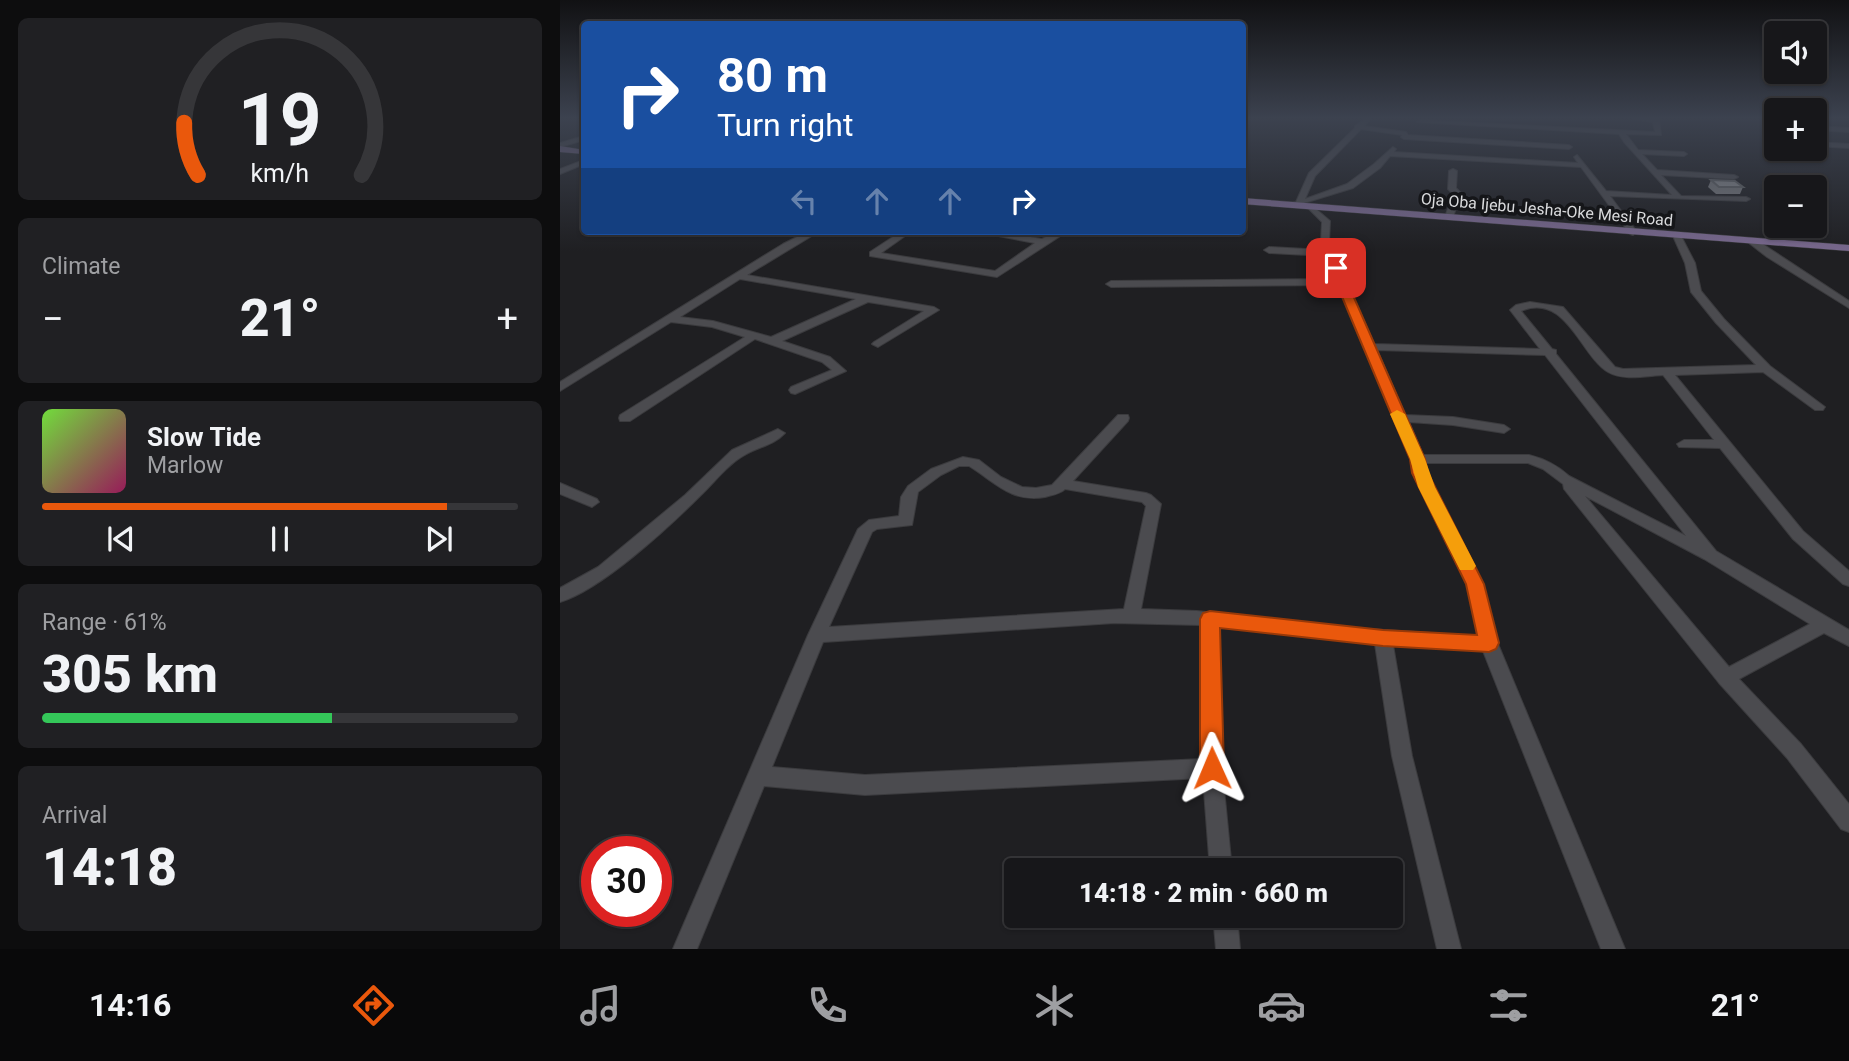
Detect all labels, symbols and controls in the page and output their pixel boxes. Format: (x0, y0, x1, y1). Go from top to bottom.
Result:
map controls (1764, 21, 1827, 238)
button: sound (1764, 21, 1827, 84)
text: 80 m (717, 47, 828, 104)
icon: right (602, 49, 693, 140)
text: 19 (238, 77, 322, 163)
button: + (1764, 98, 1827, 161)
text: Turn right (717, 106, 853, 144)
text: km/h (251, 159, 309, 188)
button: − (1764, 175, 1827, 238)
icon: left (785, 182, 823, 220)
icon: ahead (858, 182, 896, 220)
icon: ahead (931, 182, 969, 220)
icon: right (1004, 182, 1042, 220)
street label: Oja Oba Ijebu Jesha-Oke Mesi Road (1420, 189, 1674, 230)
pin (1306, 238, 1366, 298)
icon: arrive (1317, 249, 1355, 287)
text: Climate (42, 253, 121, 280)
text: 21° (240, 288, 320, 349)
text: − (42, 297, 64, 341)
text: + (496, 297, 518, 341)
text: Slow Tide (147, 422, 261, 452)
text: Marlow (147, 452, 223, 479)
icon: previous (102, 520, 140, 558)
icon: pause (261, 520, 299, 558)
icon: next (420, 520, 458, 558)
text: Range · 61% (42, 609, 167, 636)
text: 305 km (42, 644, 218, 705)
position arrow (1175, 731, 1249, 805)
text: Arrival (42, 802, 107, 829)
speed limit sign: 30 (581, 836, 672, 927)
text: 14:18 (42, 837, 177, 898)
text: 14:18 · 2 min · 660 m (1079, 878, 1328, 908)
icon: directions (349, 981, 398, 1030)
icon: music (576, 981, 625, 1030)
icon: phone (803, 981, 852, 1030)
icon: climate (1030, 981, 1079, 1030)
icon: car (1257, 981, 1306, 1030)
icon: filters (1484, 981, 1533, 1030)
text: 14:16 (89, 986, 171, 1024)
text: 21° (1711, 986, 1760, 1024)

